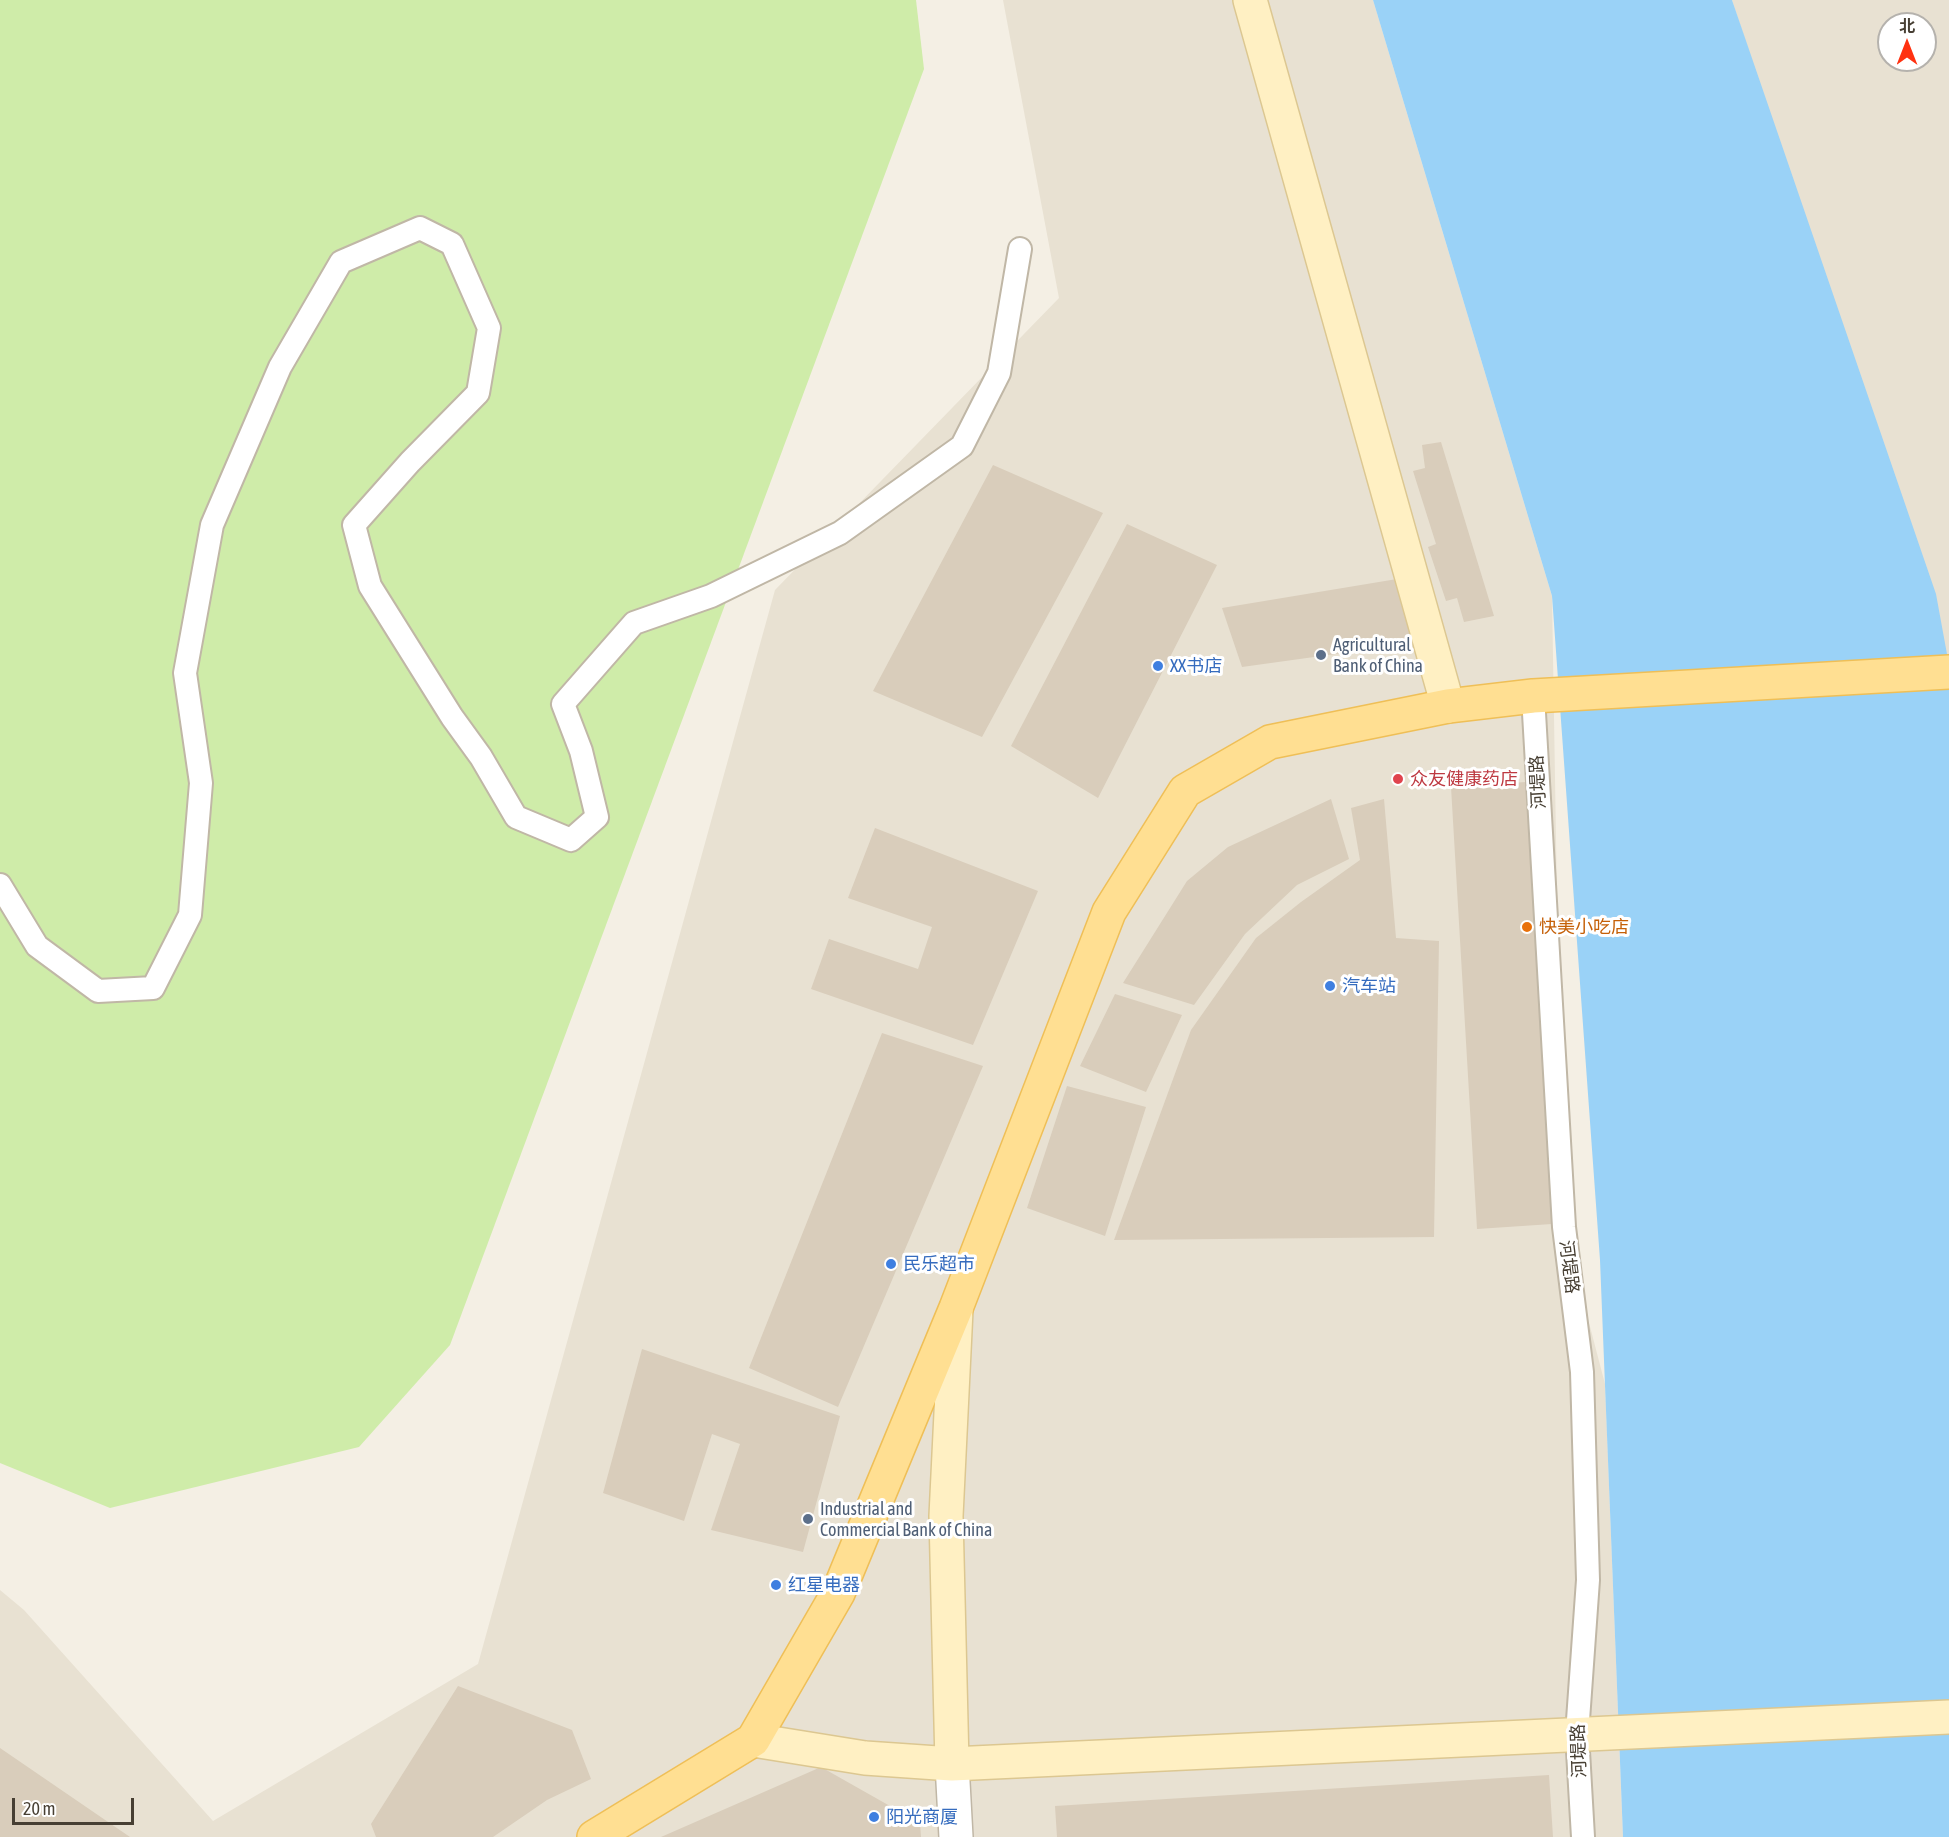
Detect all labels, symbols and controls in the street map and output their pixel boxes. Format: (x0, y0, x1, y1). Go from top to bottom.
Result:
north arrow (1877, 12, 1937, 72)
text: 北 (1899, 17, 1915, 35)
place label: Agricultural Bank of China (1333, 634, 1423, 676)
marker: Agricultural Bank of China (1314, 648, 1328, 662)
place label: XX书店 (1170, 655, 1222, 677)
marker: XX书店 (1151, 659, 1165, 673)
street label: 河堤路 (1526, 754, 1550, 810)
place label: 众友健康药店 (1410, 768, 1518, 790)
marker: 众友健康药店 (1391, 772, 1405, 786)
place label: 快美小吃店 (1539, 916, 1629, 938)
marker: 快美小吃店 (1520, 920, 1534, 934)
place label: 汽车站 (1342, 975, 1396, 997)
marker: 汽车站 (1323, 979, 1337, 993)
street label: 河堤路 (1555, 1239, 1583, 1295)
place label: 民乐超市 (903, 1253, 975, 1275)
marker: 民乐超市 (884, 1257, 898, 1271)
place label: Industrial and Commercial Bank of China (820, 1498, 992, 1540)
marker: Industrial and Commercial Bank of China (801, 1512, 815, 1526)
place label: 红星电器 (788, 1574, 860, 1596)
marker: 红星电器 (769, 1578, 783, 1592)
street label: 河堤路 (1567, 1724, 1591, 1778)
scale bar (15, 1786, 136, 1824)
text: 20 m (23, 1798, 55, 1819)
place label: 阳光商厦 (886, 1806, 958, 1828)
marker: 阳光商厦 (867, 1810, 881, 1824)

